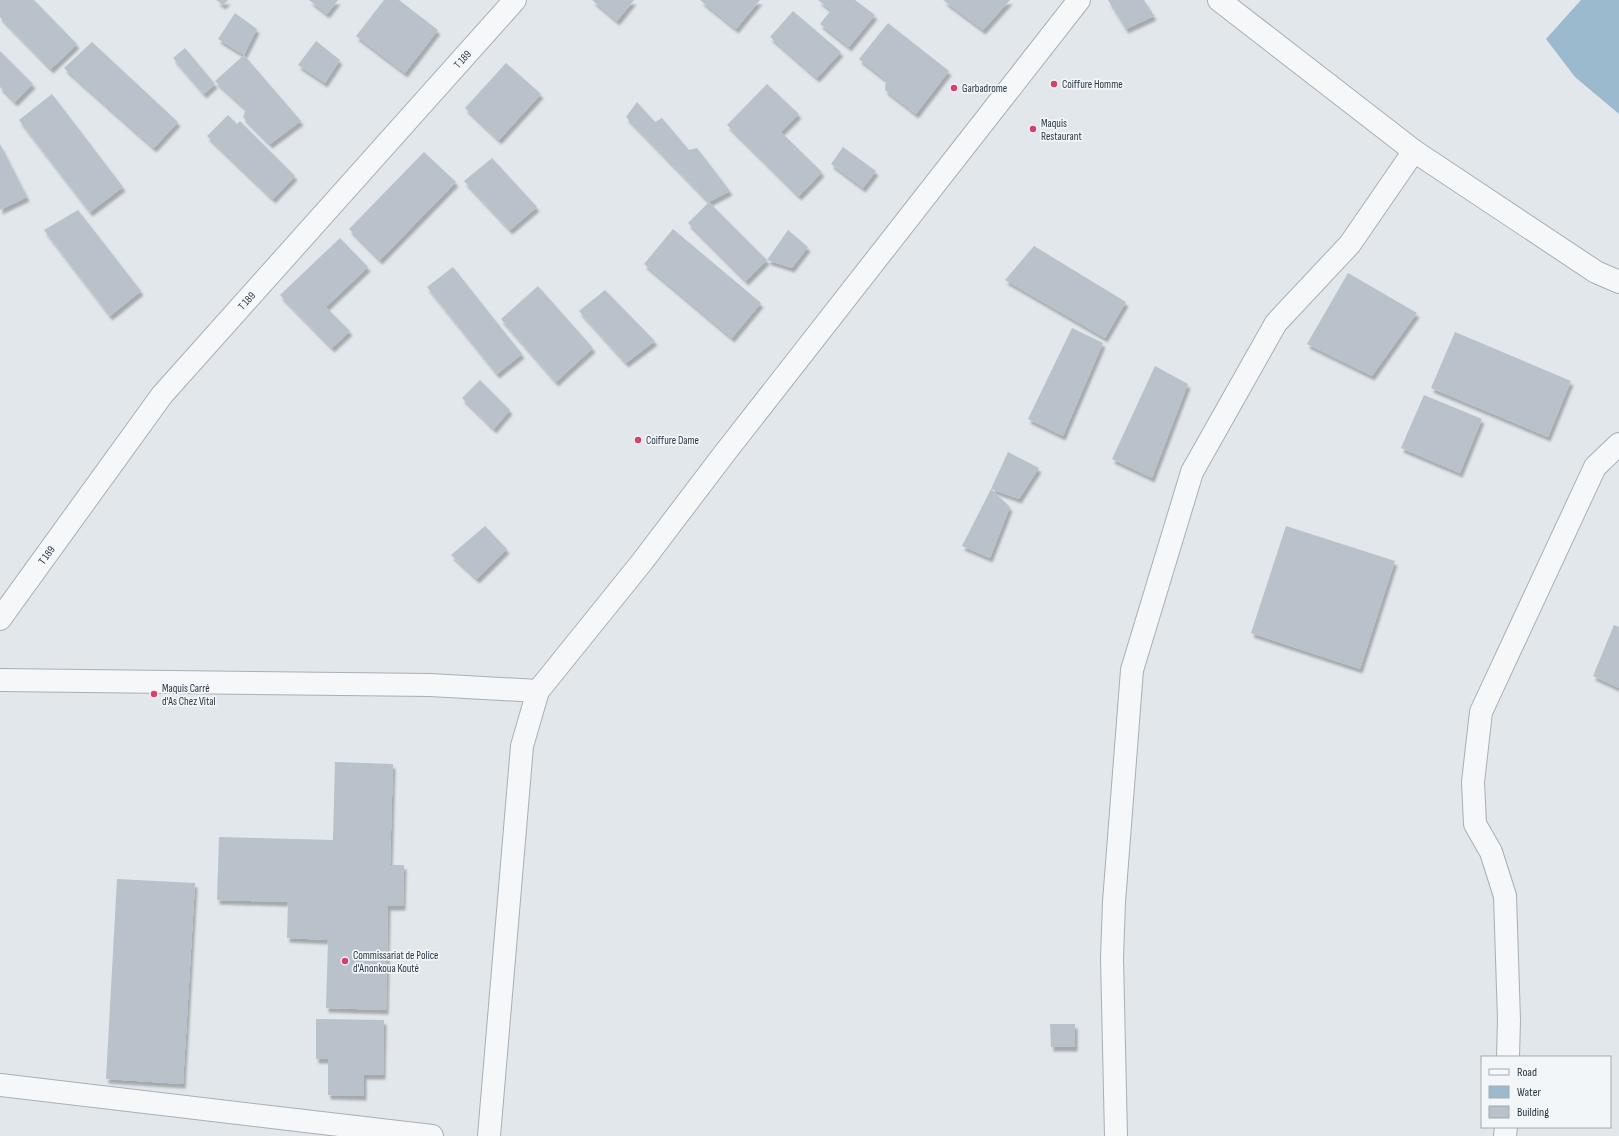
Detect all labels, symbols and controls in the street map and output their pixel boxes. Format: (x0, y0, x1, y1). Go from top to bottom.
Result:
street label: T 189 (451, 48, 474, 71)
place label: Coiffure Homme (1062, 78, 1123, 91)
marker: Coiffure Homme (1049, 79, 1059, 89)
place label: Garbadrome (962, 82, 1007, 95)
marker: Garbadrome (949, 83, 959, 93)
place label: Maquis Restaurant (1041, 117, 1082, 143)
marker: Maquis Restaurant (1028, 124, 1038, 134)
street label: T 189 (235, 289, 258, 313)
place label: Coiffure Dame (646, 434, 699, 447)
marker: Coiffure Dame (633, 435, 643, 445)
street label: T 189 (36, 543, 58, 567)
place label: Maquis Carré d'As Chez Vital (162, 682, 216, 708)
marker: Maquis Carré d'As Chez Vital (149, 689, 159, 699)
place label: Commissariat de Police d'Anonkoua Kouté (353, 949, 439, 975)
marker: Commissariat de Police d'Anonkoua Kouté (340, 956, 350, 966)
legend (1481, 1056, 1611, 1128)
text: Road (1517, 1065, 1537, 1080)
text: Water (1517, 1085, 1541, 1100)
text: Building (1517, 1105, 1549, 1120)

